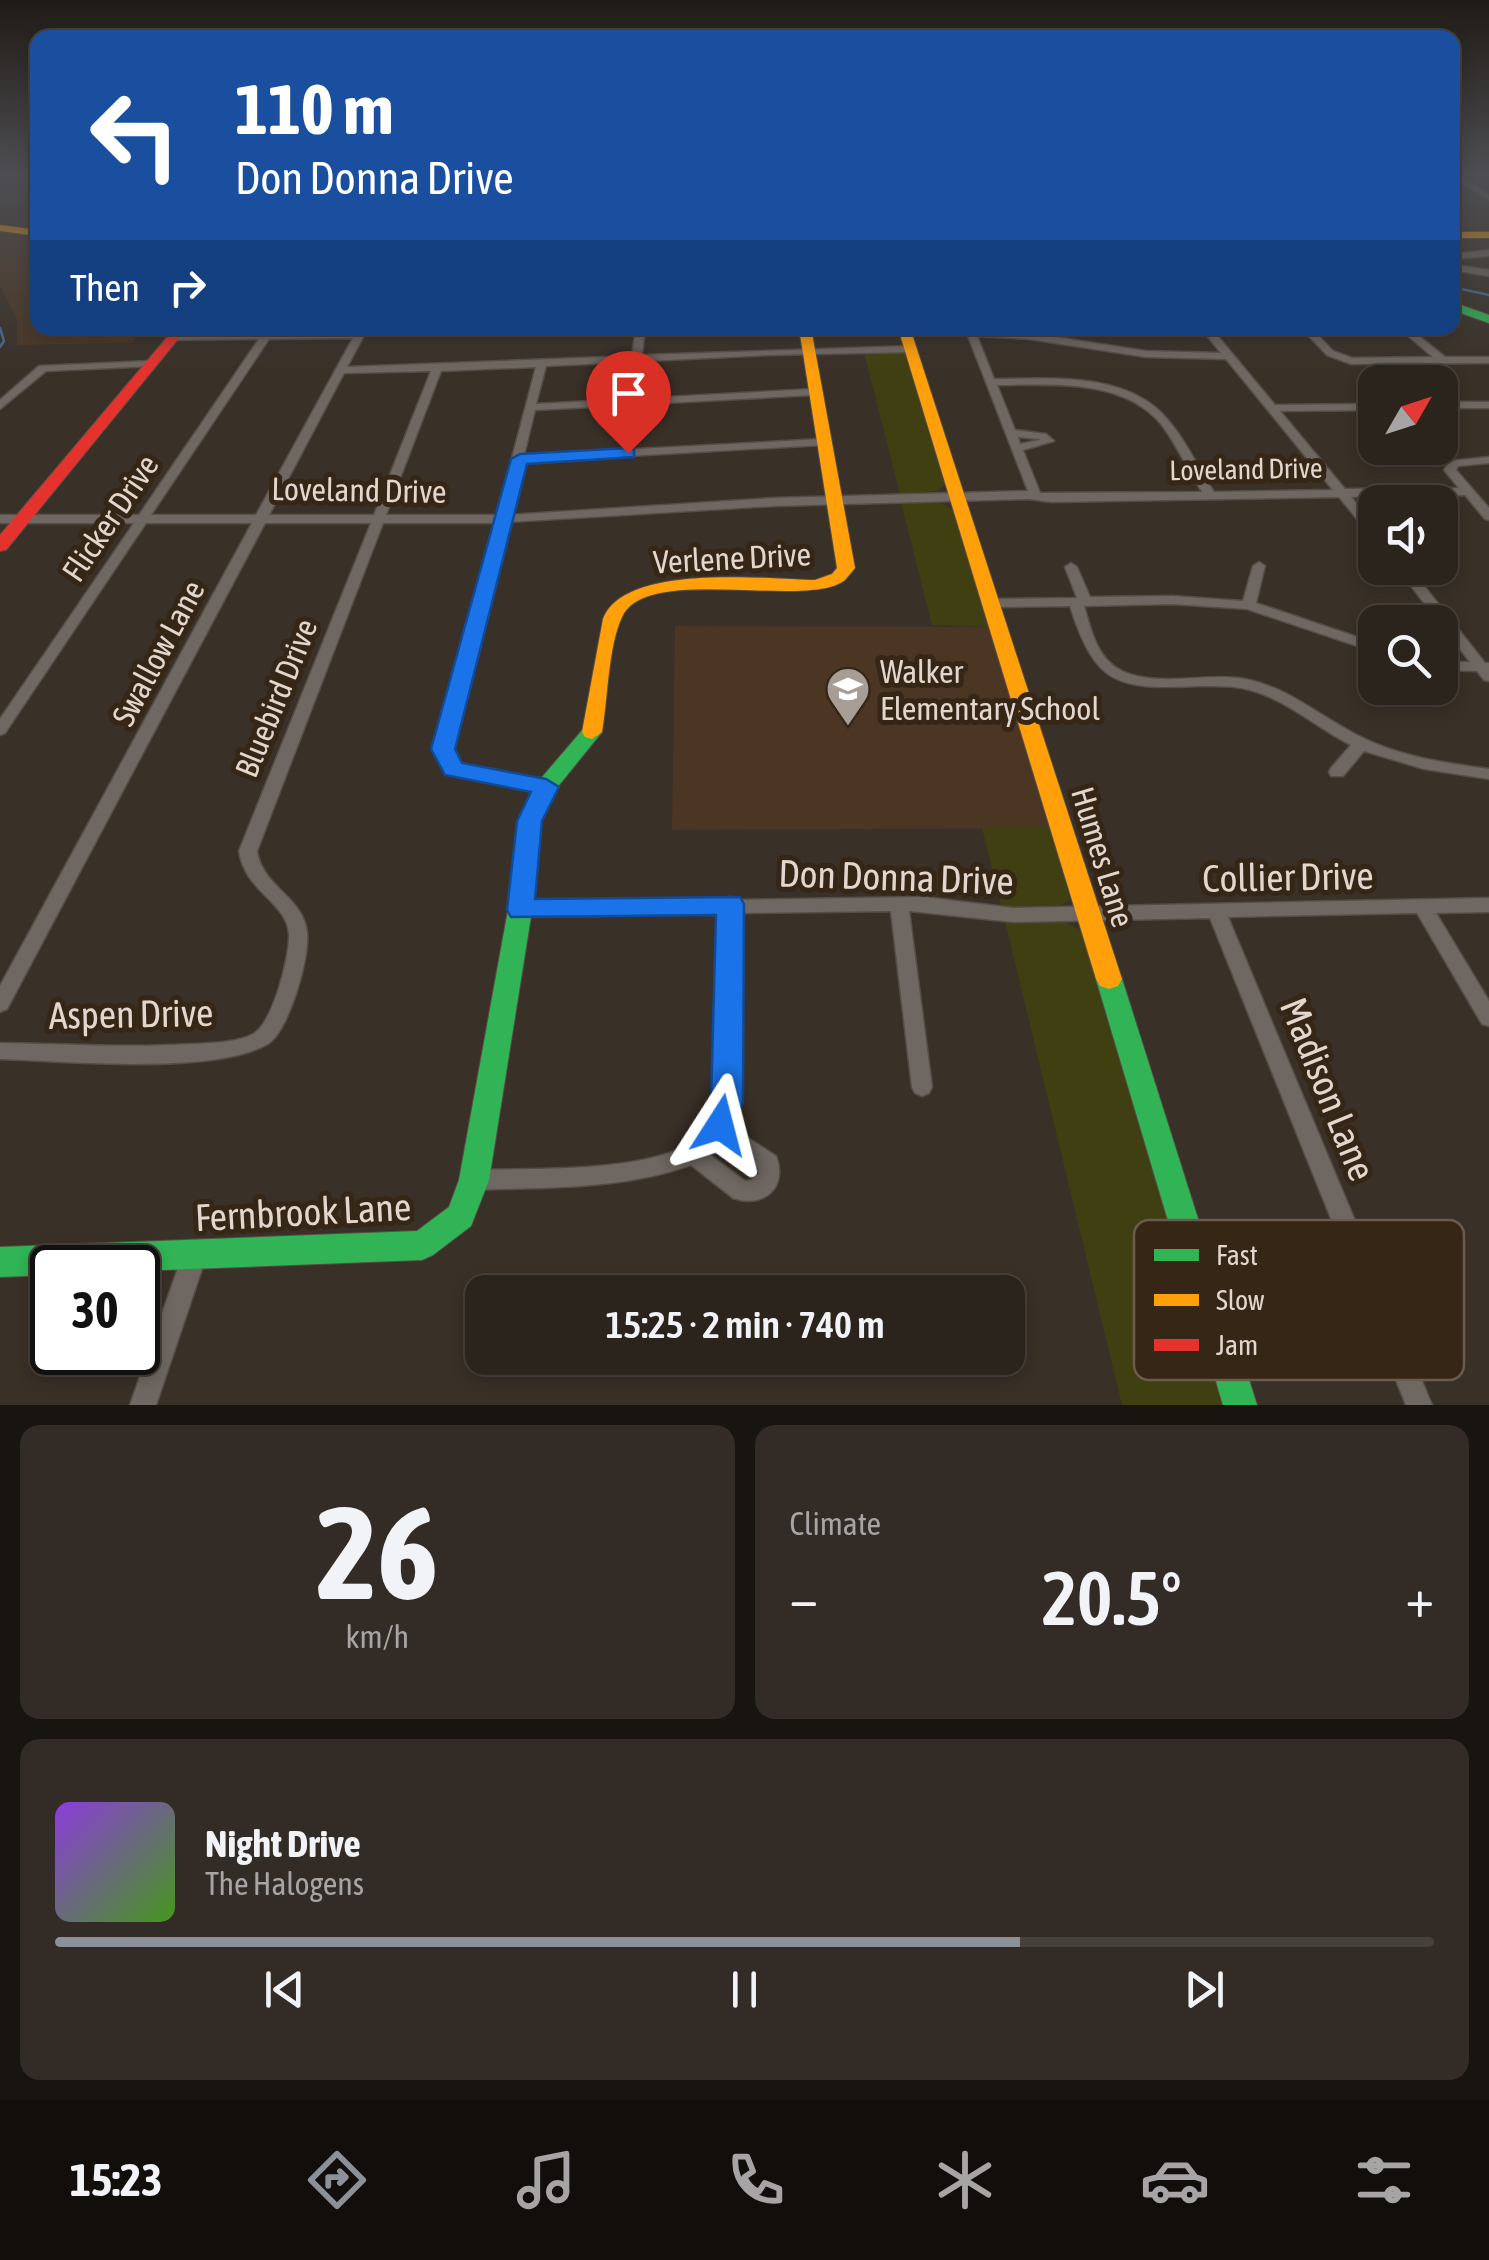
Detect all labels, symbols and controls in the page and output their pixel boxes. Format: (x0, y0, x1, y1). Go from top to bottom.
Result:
text: 110 m (235, 69, 394, 149)
icon: left (70, 70, 200, 200)
text: Don Donna Drive (235, 152, 514, 204)
icon: right (160, 260, 215, 315)
text: Then (70, 266, 140, 309)
pin (586, 351, 671, 454)
north arrow (1358, 365, 1458, 465)
map controls (1358, 365, 1458, 705)
icon: arrive (601, 366, 656, 421)
street label: Flicker Drive (54, 448, 166, 588)
street label: Loveland Drive (1169, 452, 1323, 486)
street label: Loveland Drive (271, 470, 447, 510)
button: sound (1358, 485, 1458, 585)
street label: Verlene Drive (652, 535, 812, 581)
street label: Swallow Lane (104, 574, 212, 732)
button: search (1358, 605, 1458, 705)
street label: Bluebird Drive (228, 614, 324, 782)
place label: Walker Elementary School (880, 653, 1100, 727)
school or university icon: Walker Elementary School (825, 666, 871, 727)
street label: Humes Lane (1064, 782, 1142, 932)
street label: Don Donna Drive (778, 851, 1014, 903)
street label: Collier Drive (1202, 854, 1374, 900)
street label: Aspen Drive (48, 991, 214, 1037)
street label: Madison Lane (1272, 992, 1384, 1186)
position arrow (668, 1073, 772, 1177)
street label: Fernbrook Lane (194, 1185, 412, 1239)
legend (1134, 1220, 1464, 1380)
text: Fast (1216, 1239, 1258, 1271)
speed limit sign: 30 (30, 1245, 160, 1375)
text: Slow (1216, 1284, 1265, 1316)
text: 15:25 · 2 min · 740 m (605, 1303, 885, 1346)
text: Jam (1216, 1329, 1258, 1361)
text: 26 (316, 1478, 438, 1627)
text: Climate (790, 1505, 881, 1542)
text: 20.5° (1042, 1555, 1182, 1641)
text: − (790, 1566, 818, 1629)
text: + (1405, 1566, 1434, 1629)
text: km/h (346, 1618, 409, 1655)
text: Night Drive (205, 1822, 361, 1865)
text: The Halogens (205, 1865, 364, 1902)
icon: previous (257, 1962, 312, 2017)
icon: pause (717, 1962, 772, 2017)
icon: next (1177, 1962, 1232, 2017)
icon: directions (302, 2145, 372, 2215)
icon: music (511, 2145, 581, 2215)
icon: phone (721, 2145, 791, 2215)
icon: climate (930, 2145, 1000, 2215)
icon: car (1140, 2145, 1210, 2215)
icon: filters (1349, 2145, 1419, 2215)
text: 15:23 (70, 2154, 162, 2206)

